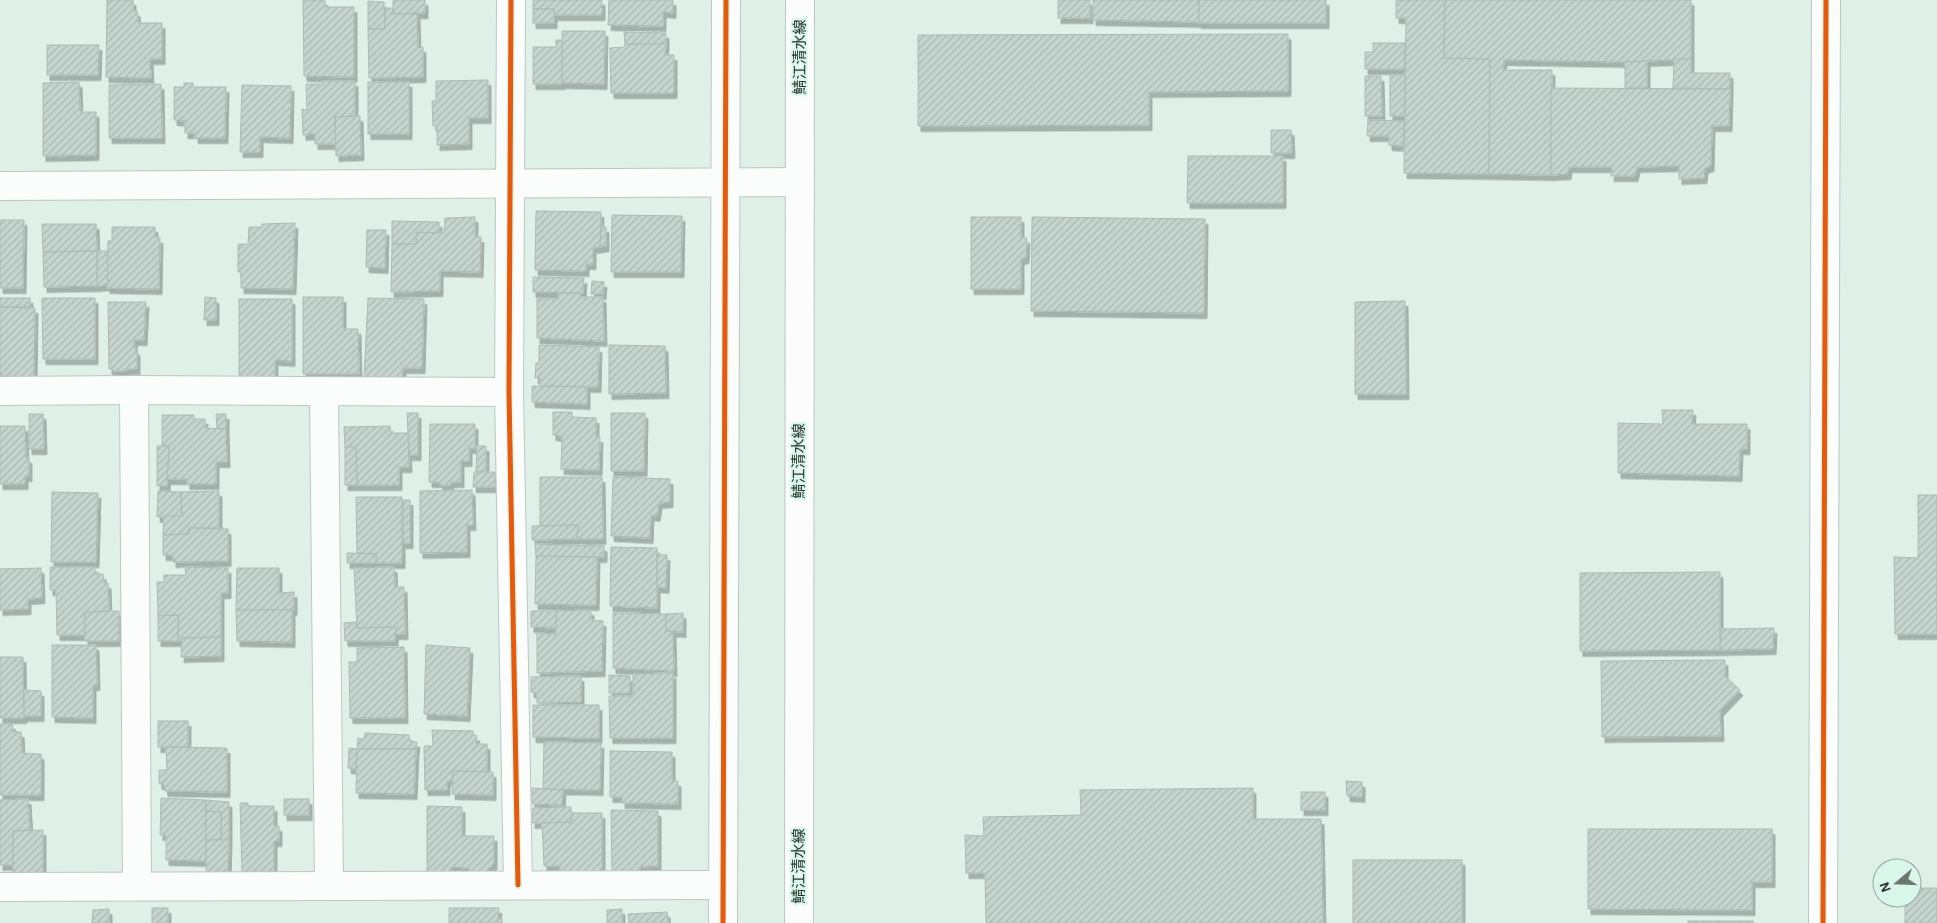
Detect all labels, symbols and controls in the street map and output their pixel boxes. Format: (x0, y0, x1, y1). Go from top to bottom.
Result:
street label: 鯖江清水線 (792, 19, 808, 95)
street label: 鯖江清水線 (791, 423, 807, 499)
street label: 鯖江清水線 (791, 828, 807, 904)
north arrow (1872, 858, 1922, 908)
text: N (1877, 880, 1894, 894)

